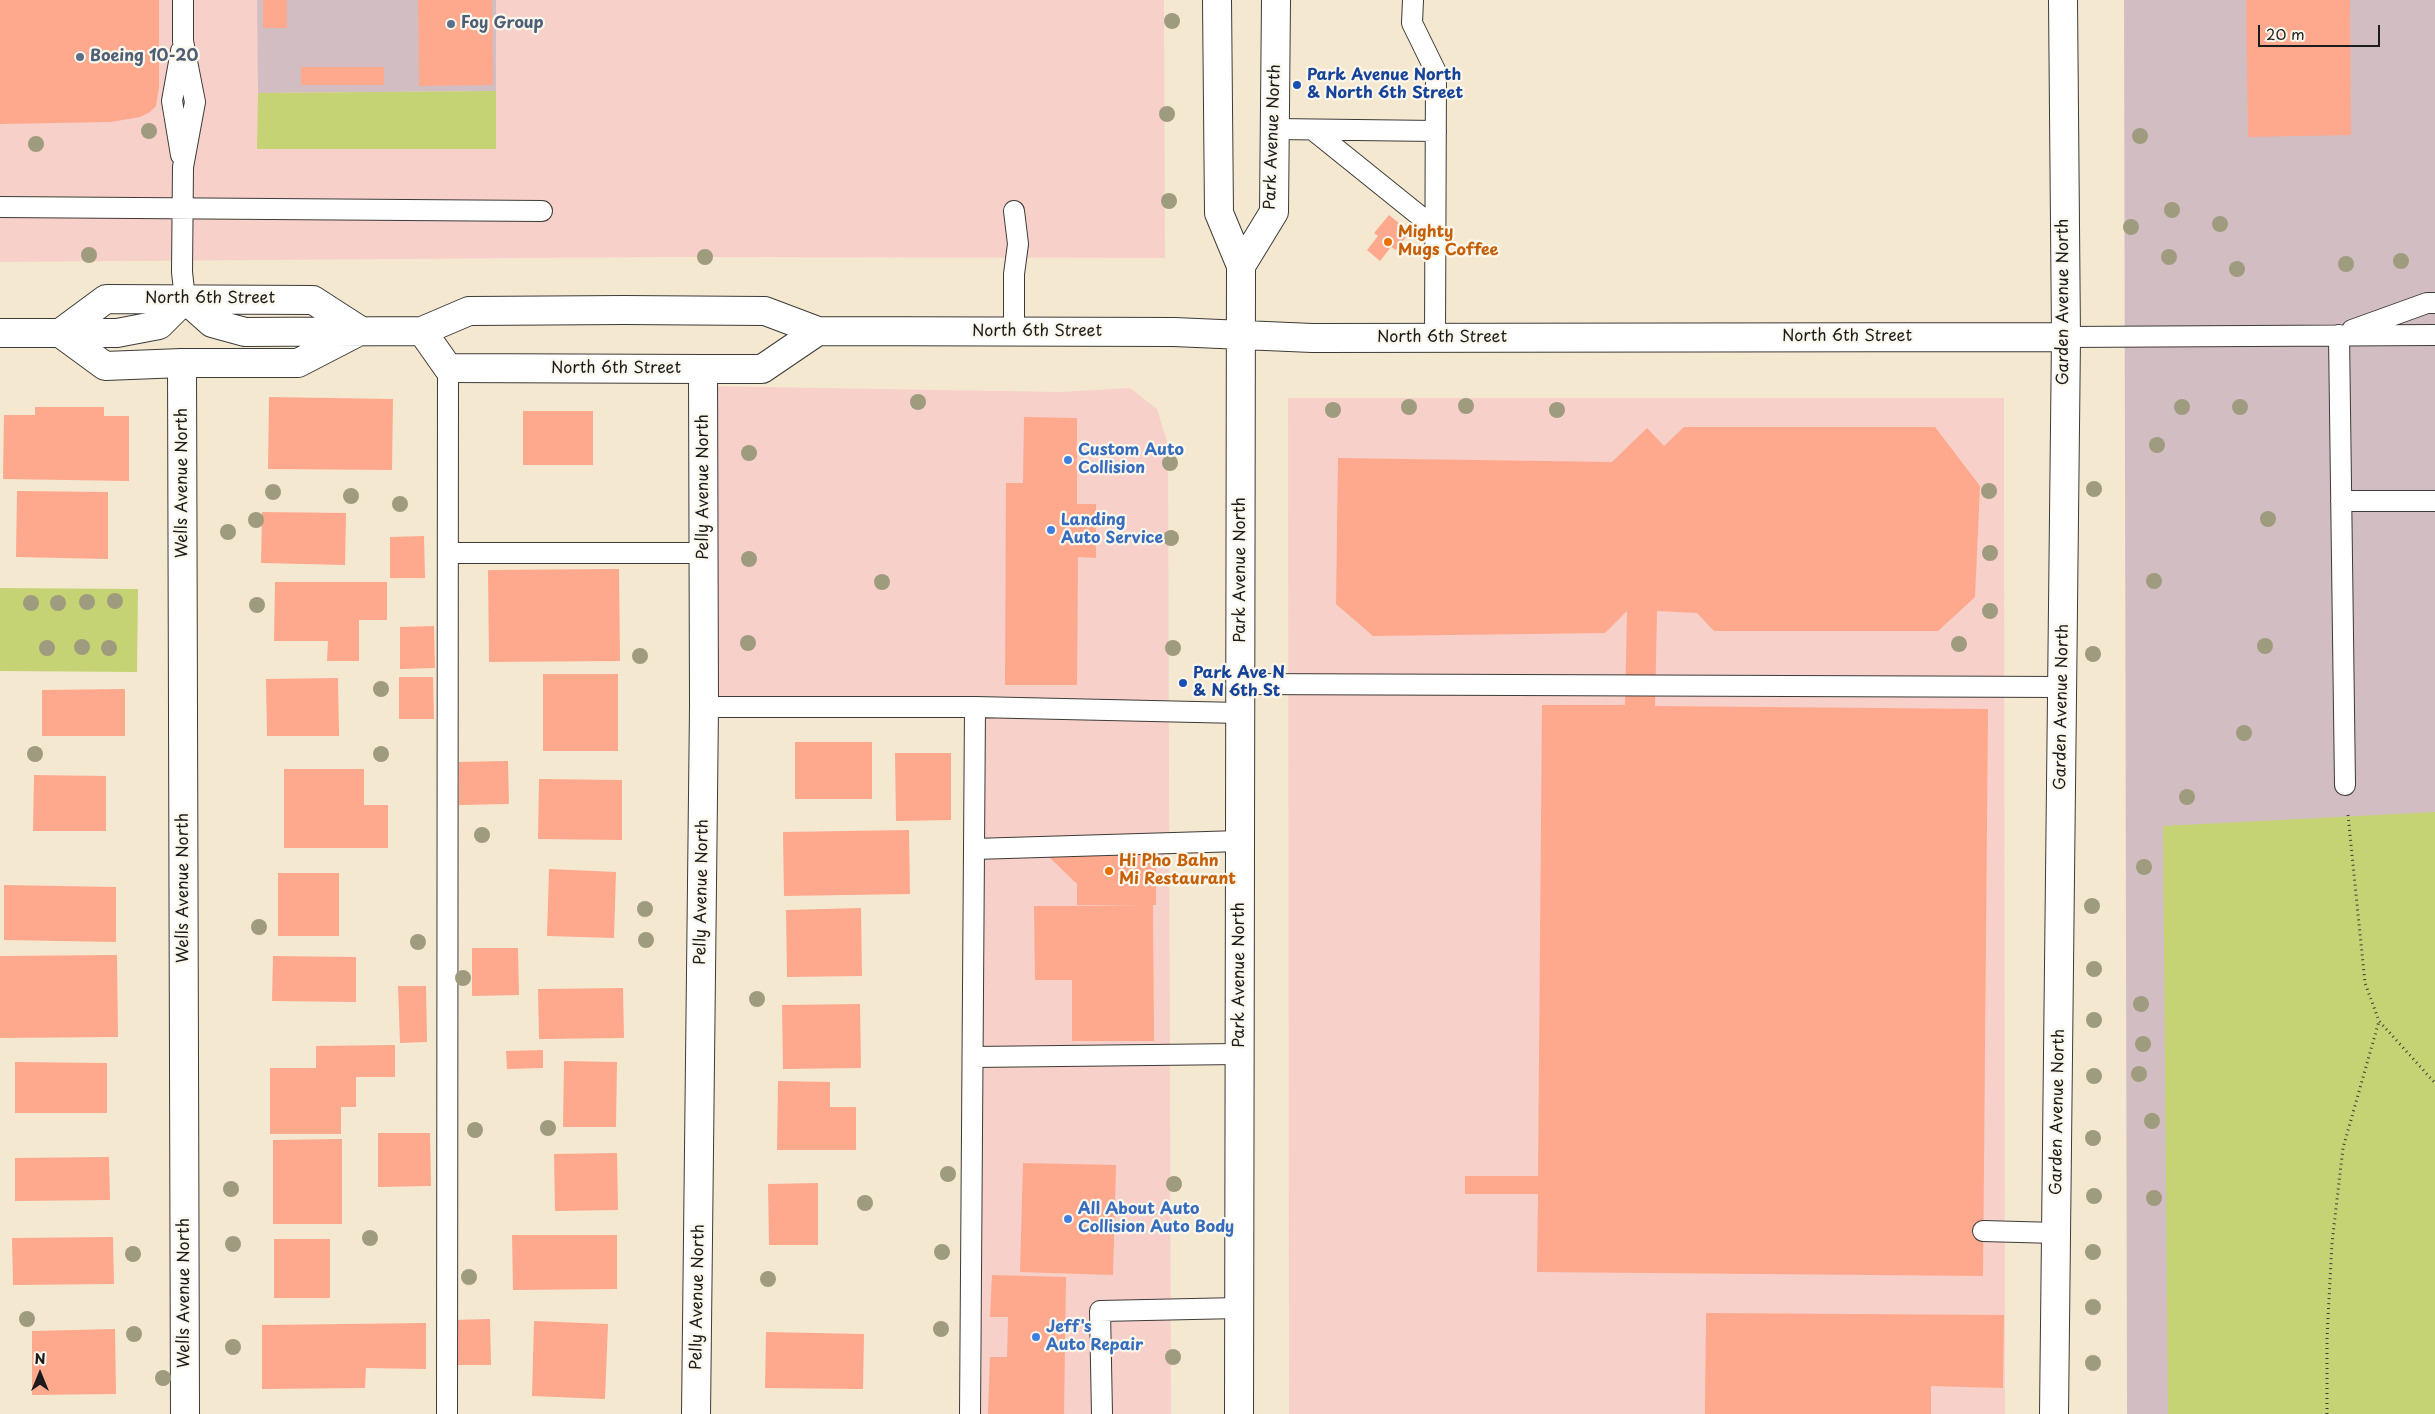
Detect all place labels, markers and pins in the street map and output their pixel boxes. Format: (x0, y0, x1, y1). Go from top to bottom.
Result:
place label: Foy Group (461, 14, 544, 34)
marker: Foy Group (445, 18, 457, 30)
place label: Boeing 10-20 (90, 47, 198, 67)
marker: Boeing 10-20 (74, 51, 86, 63)
place label: Park Avenue North & North 6th Street (1307, 66, 1463, 104)
marker: Park Avenue North & North 6th Street (1291, 79, 1303, 91)
place label: Mighty Mugs Coffee (1398, 223, 1499, 261)
marker: Mighty Mugs Coffee (1382, 236, 1394, 248)
place label: Custom Auto Collision (1078, 441, 1184, 479)
marker: Custom Auto Collision (1062, 454, 1074, 466)
place label: Landing Auto Service (1061, 511, 1163, 549)
marker: Landing Auto Service (1045, 524, 1057, 536)
place label: Park Ave N & N 6th St (1193, 664, 1285, 702)
marker: Park Ave N & N 6th St (1177, 677, 1189, 689)
place label: Hi Pho Bahn Mi Restaurant (1119, 852, 1236, 890)
marker: Hi Pho Bahn Mi Restaurant (1103, 865, 1115, 877)
place label: All About Auto Collision Auto Body (1078, 1200, 1234, 1238)
marker: All About Auto Collision Auto Body (1062, 1213, 1074, 1225)
place label: Jeff's Auto Repair (1046, 1318, 1143, 1356)
marker: Jeff's Auto Repair (1030, 1331, 1042, 1343)

